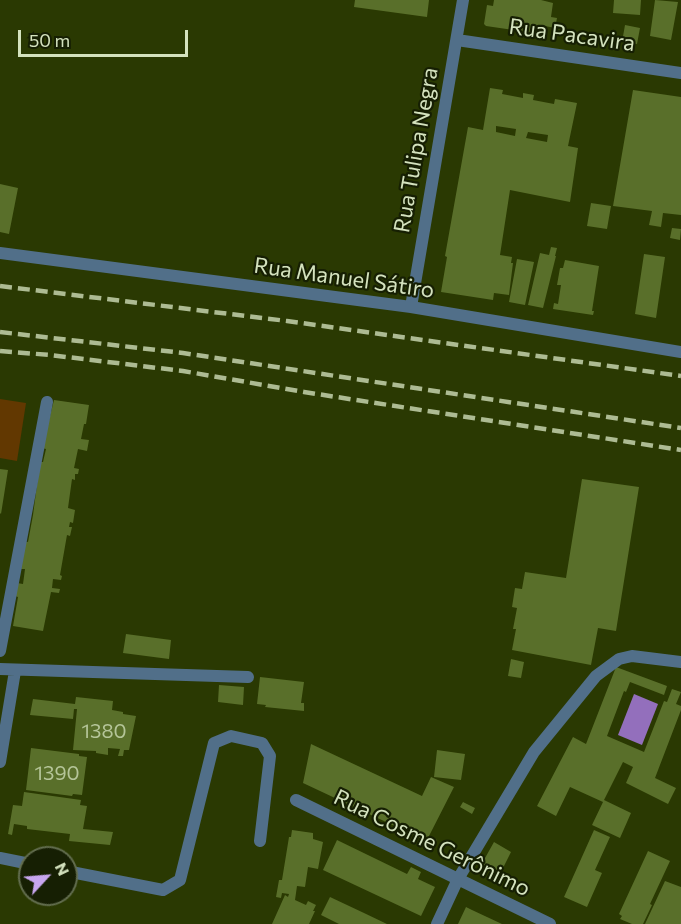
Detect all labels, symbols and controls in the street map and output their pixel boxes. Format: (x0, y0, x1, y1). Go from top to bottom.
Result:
street label: Rua Pacavira (507, 13, 637, 57)
scale bar (21, 18, 190, 56)
text: 50 m (29, 29, 70, 51)
street label: Rua Tulipa Negra (388, 65, 444, 235)
street label: Rua Manuel Sátiro (252, 252, 436, 304)
house number: 1380 (81, 719, 127, 743)
house number: 1390 (34, 761, 80, 785)
street label: Rua Cosme Gerônimo (329, 784, 535, 902)
north arrow (18, 846, 78, 906)
text: N (52, 859, 74, 878)

